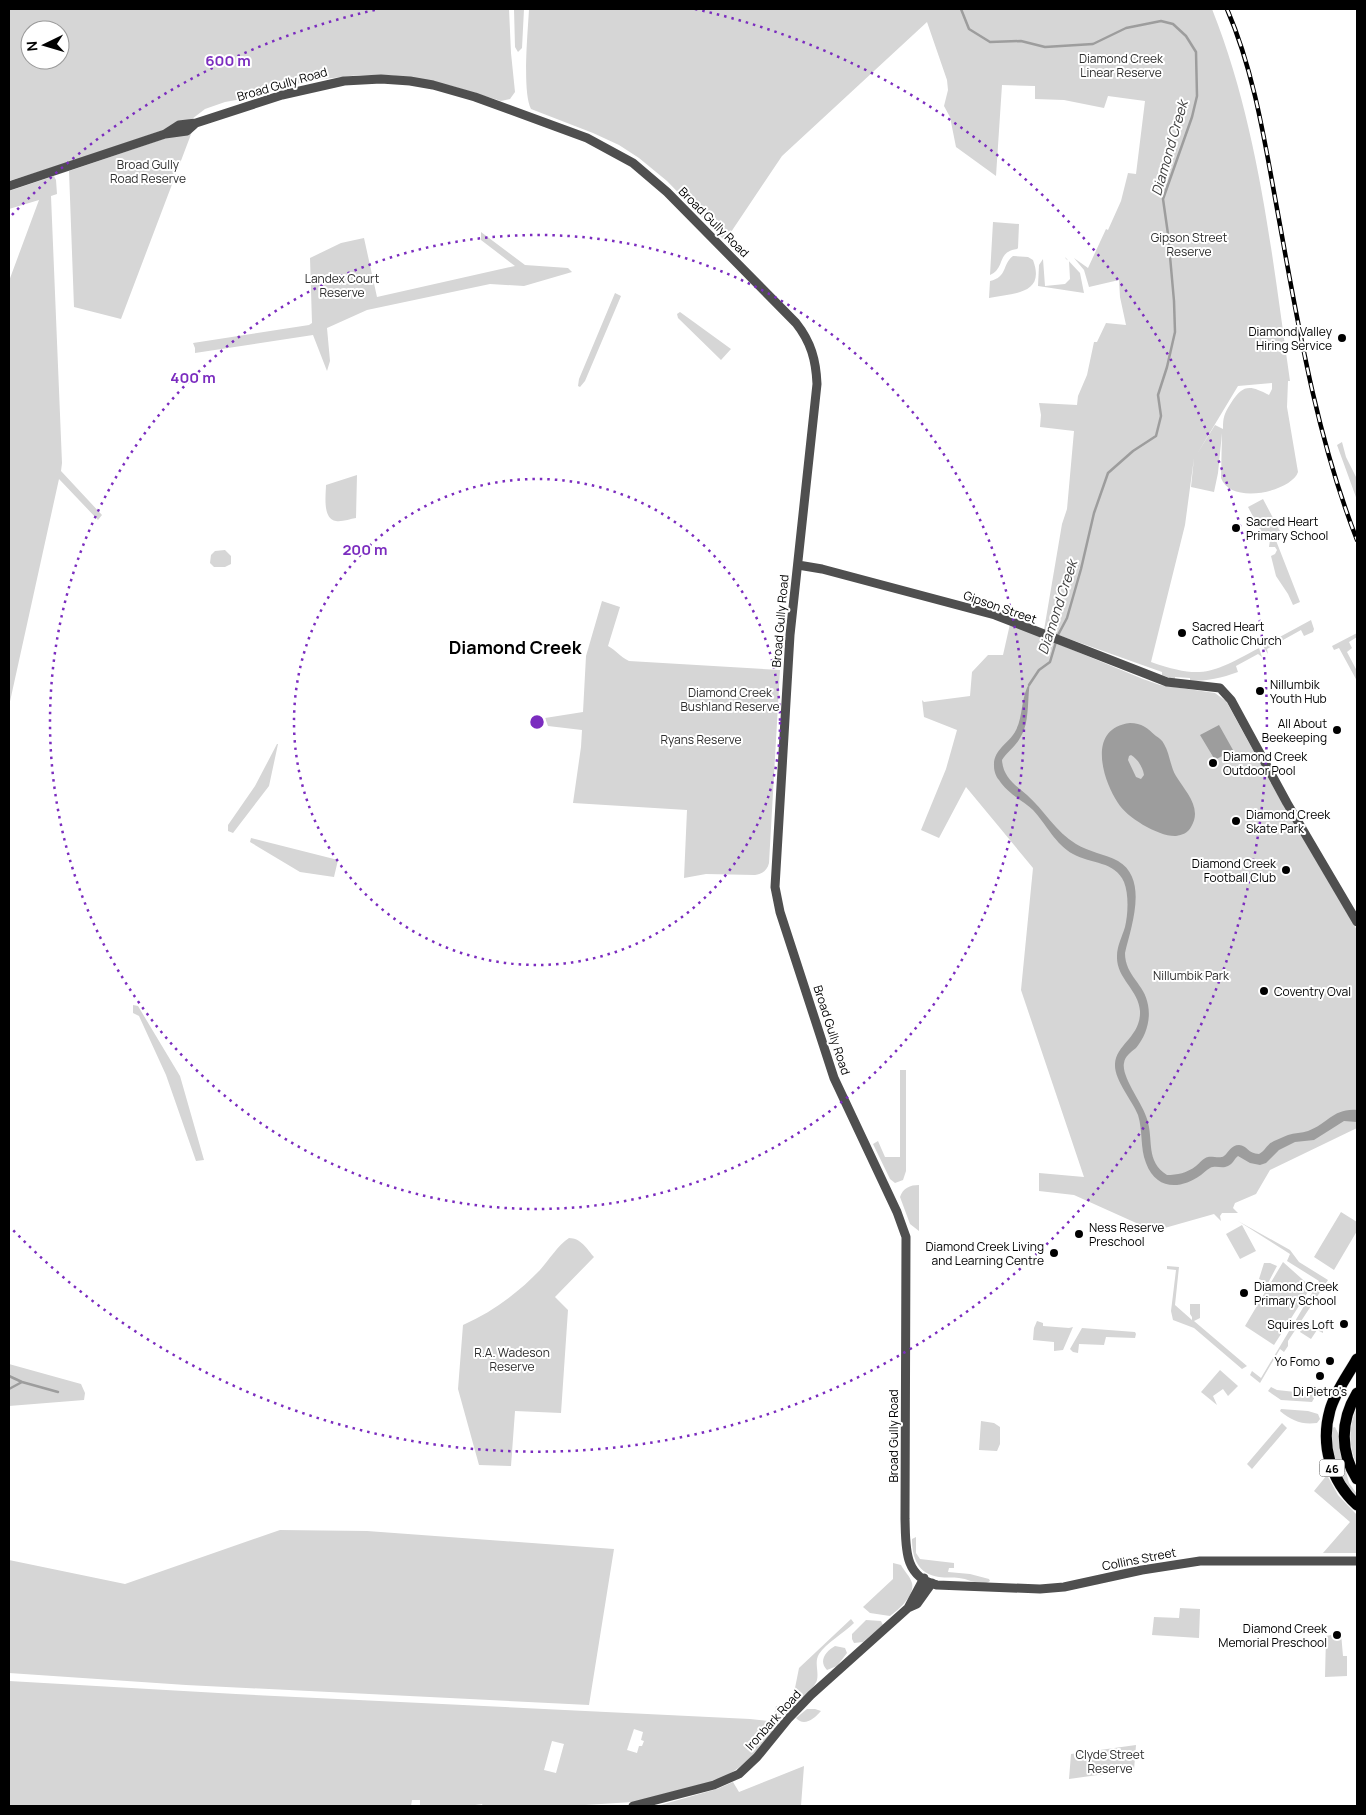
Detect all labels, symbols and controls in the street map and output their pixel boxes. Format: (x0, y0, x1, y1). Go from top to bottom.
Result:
north arrow (20, 20, 70, 70)
text: N (22, 40, 41, 52)
text: 600 m (205, 50, 251, 71)
park label: Diamond Creek Linear Reserve (1079, 50, 1164, 81)
street label: Broad Gully Road (235, 63, 329, 105)
water label: Diamond Creek (1146, 96, 1192, 198)
park label: Broad Gully Road Reserve (110, 156, 186, 187)
street label: Broad Gully Road (675, 183, 753, 261)
park label: Gipson Street Reserve (1151, 229, 1227, 260)
park label: Landex Court Reserve (305, 270, 379, 301)
place label: Diamond Valley Hiring Service (1248, 323, 1333, 354)
marker: Diamond Valley Hiring Service (1336, 332, 1348, 344)
text: 400 m (170, 367, 216, 388)
place label: Sacred Heart Primary School (1246, 513, 1328, 544)
marker: Sacred Heart Primary School (1230, 522, 1242, 534)
text: 200 m (342, 539, 388, 560)
water label: Diamond Creek (1033, 555, 1082, 657)
street label: Broad Gully Road (767, 574, 793, 668)
street label: Gipson Street (961, 587, 1039, 628)
place label: Sacred Heart Catholic Church (1192, 618, 1282, 649)
marker: Sacred Heart Catholic Church (1176, 627, 1188, 639)
district label: Diamond Creek (449, 635, 583, 659)
place label: Nillumbik Youth Hub (1270, 676, 1327, 707)
park label: Diamond Creek Bushland Reserve (680, 684, 780, 715)
marker: Nillumbik Youth Hub (1254, 685, 1266, 697)
centre of rings (528, 713, 546, 731)
place label: All About Beekeeping (1262, 715, 1327, 746)
marker: All About Beekeeping (1331, 724, 1343, 736)
park label: Ryans Reserve (660, 731, 742, 748)
place label: Diamond Creek Outdoor Pool (1223, 748, 1308, 779)
marker: Diamond Creek Outdoor Pool (1207, 757, 1219, 769)
place label: Diamond Creek Skate Park (1246, 806, 1331, 837)
marker: Diamond Creek Skate Park (1230, 815, 1242, 827)
place label: Diamond Creek Football Club (1192, 855, 1277, 886)
marker: Diamond Creek Football Club (1280, 864, 1292, 876)
park label: Nillumbik Park (1153, 967, 1230, 984)
street label: Broad Gully Road (810, 983, 854, 1077)
place label: Coventry Oval (1274, 983, 1351, 1000)
marker: Coventry Oval (1258, 985, 1270, 997)
place label: Ness Reserve Preschool (1089, 1219, 1164, 1250)
marker: Ness Reserve Preschool (1073, 1228, 1085, 1240)
place label: Diamond Creek Living and Learning Centre (925, 1238, 1044, 1269)
marker: Diamond Creek Living and Learning Centre (1048, 1247, 1060, 1259)
place label: Diamond Creek Primary School (1254, 1278, 1339, 1309)
marker: Diamond Creek Primary School (1238, 1287, 1250, 1299)
place label: Squires Loft (1267, 1316, 1334, 1333)
marker: Squires Loft (1338, 1318, 1350, 1330)
park label: R.A. Wadeson Reserve (474, 1344, 550, 1375)
place label: Yo Fomo (1275, 1353, 1320, 1370)
marker: Yo Fomo (1324, 1355, 1336, 1367)
marker: Di Pietro's (1314, 1370, 1326, 1382)
place label: Di Pietro's (1293, 1383, 1347, 1400)
street label: Broad Gully Road (885, 1389, 902, 1483)
road number: 46 (1320, 1460, 1344, 1476)
street label: Collins Street (1100, 1543, 1178, 1575)
place label: Diamond Creek Memorial Preschool (1218, 1620, 1328, 1651)
marker: Diamond Creek Memorial Preschool (1331, 1629, 1343, 1641)
street label: Ironbark Road (741, 1686, 805, 1754)
park label: Clyde Street Reserve (1075, 1746, 1145, 1777)

